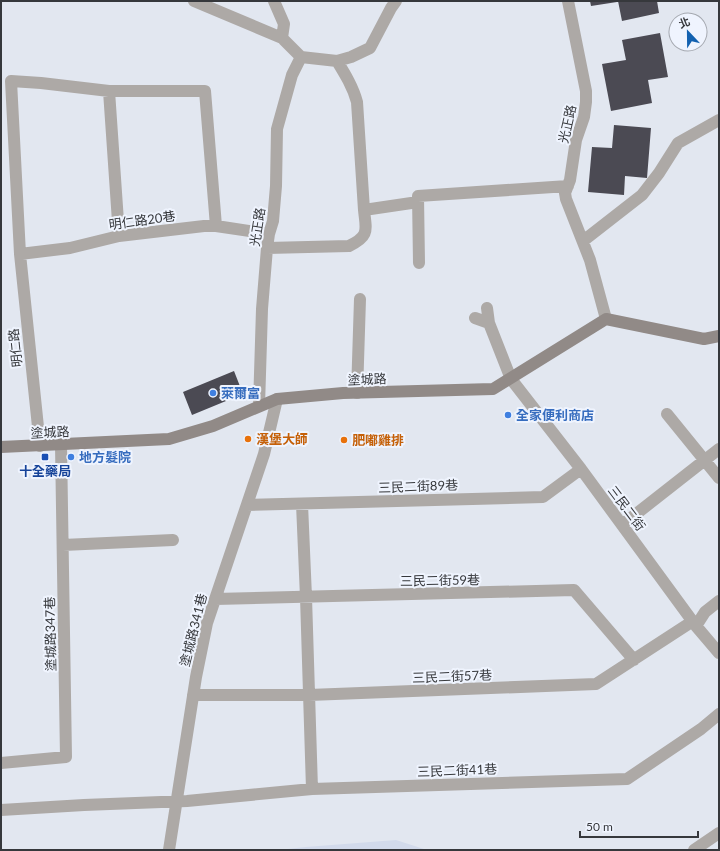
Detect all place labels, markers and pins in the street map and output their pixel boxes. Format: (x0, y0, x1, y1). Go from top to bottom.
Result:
place label: 萊爾富 (221, 385, 260, 401)
marker: 萊爾富 (208, 388, 218, 398)
place label: 全家便利商店 (516, 407, 594, 423)
marker: 全家便利商店 (503, 410, 513, 420)
place label: 漢堡大師 (256, 431, 308, 447)
place label: 肥嘟雞排 (352, 432, 404, 448)
marker: 漢堡大師 (243, 434, 253, 444)
marker: 肥嘟雞排 (339, 435, 349, 445)
place label: 地方髮院 (79, 449, 131, 465)
marker: 十全藥局 (40, 452, 50, 462)
marker: 地方髮院 (66, 452, 76, 462)
place label: 十全藥局 (19, 463, 71, 479)

